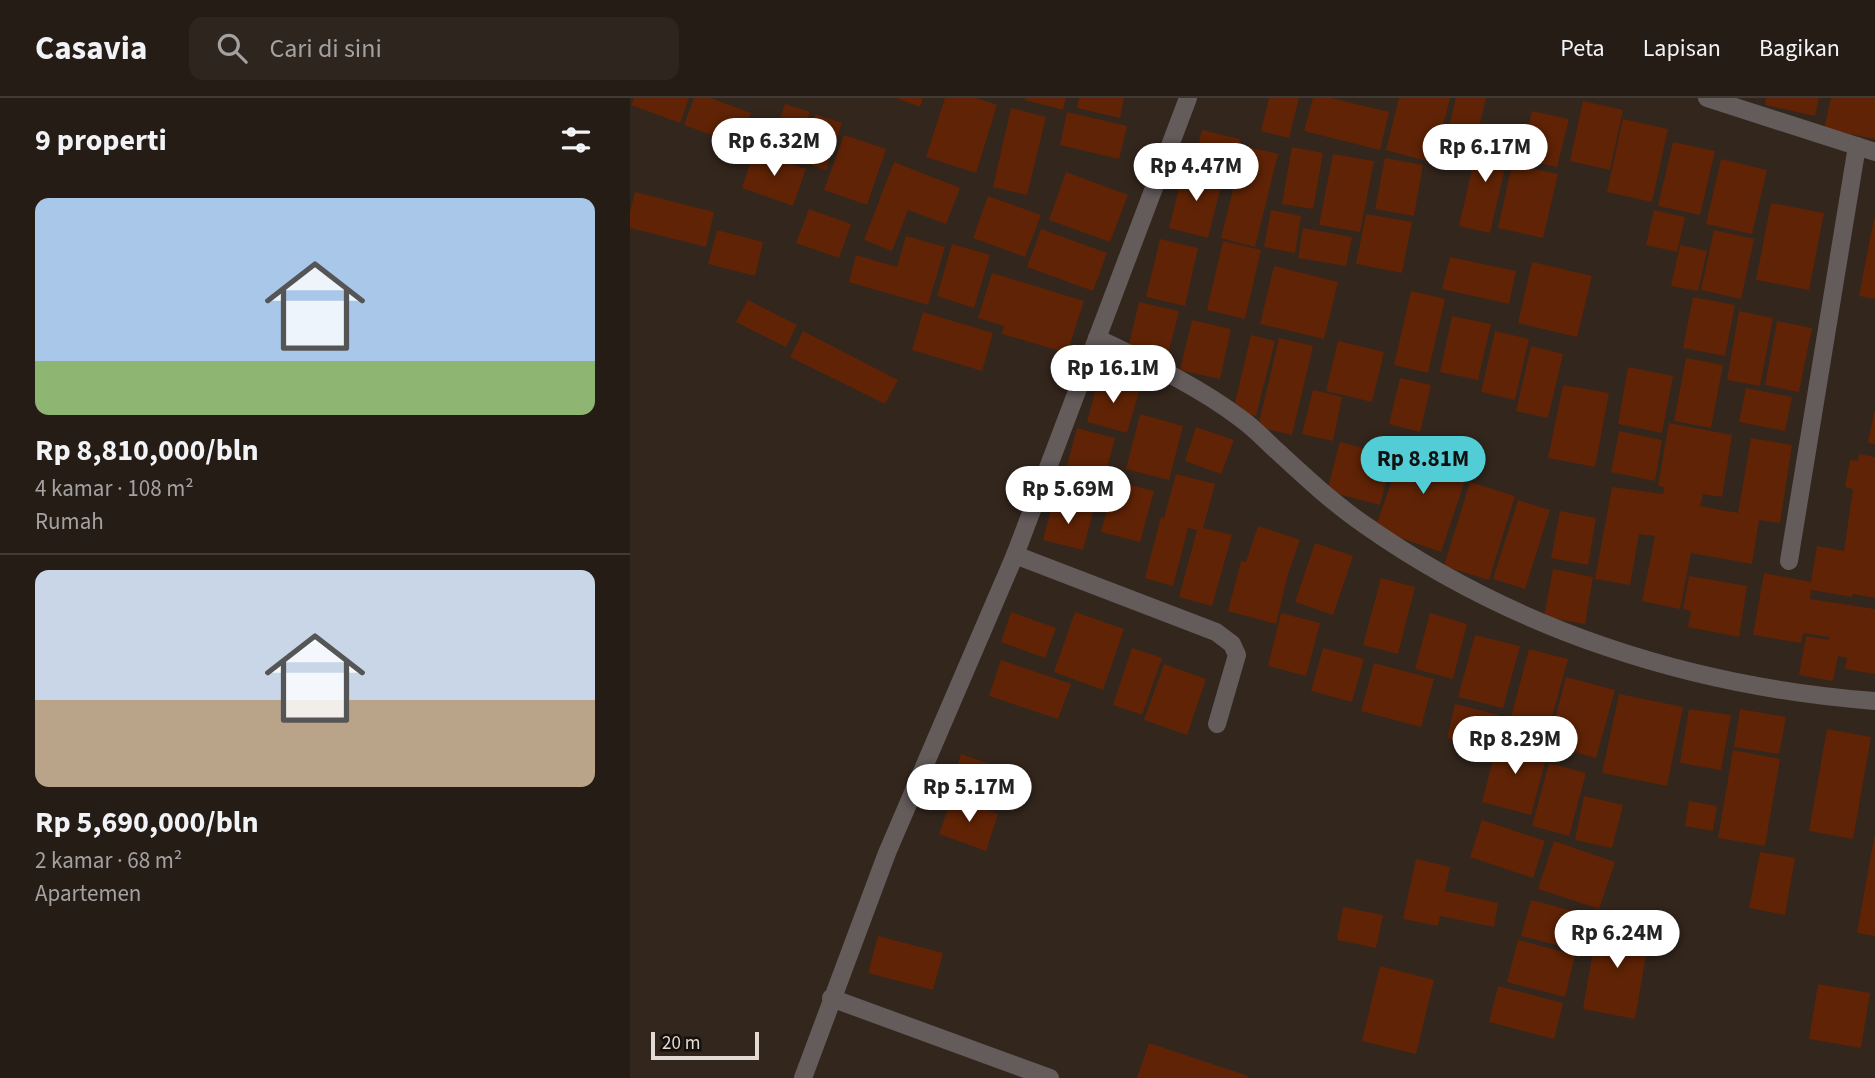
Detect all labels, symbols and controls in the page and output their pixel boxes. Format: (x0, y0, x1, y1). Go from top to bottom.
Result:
search box (189, 17, 679, 80)
text: Casavia (35, 25, 147, 72)
icon: search (213, 29, 251, 67)
text: Cari di sini (269, 30, 382, 67)
text: Peta (1560, 31, 1605, 66)
text: Lapisan (1643, 31, 1721, 66)
text: Bagikan (1759, 31, 1840, 66)
pin: Rp 6.32M (702, 118, 846, 178)
text: 9 properti (35, 119, 167, 162)
icon: filters (557, 121, 595, 159)
text: Rp 6.32M (728, 124, 820, 157)
pin: Rp 6.17M (1413, 125, 1557, 184)
text: Rp 6.17M (1439, 130, 1531, 163)
pin: Rp 4.47M (1124, 144, 1268, 203)
text: Rp 4.47M (1150, 149, 1242, 182)
icon: home (252, 243, 378, 369)
pin: Rp 16.1M (1041, 345, 1185, 405)
text: Rp 16.1M (1067, 351, 1159, 384)
text: Rp 8,810,000/bln (35, 429, 259, 472)
pin: Rp 8.81M (1351, 436, 1495, 496)
text: Rp 8.81M (1377, 442, 1469, 475)
pin: Rp 5.69M (996, 466, 1140, 526)
text: 4 kamar · 108 m² (35, 472, 194, 505)
text: Rp 5.69M (1022, 472, 1114, 505)
text: Rumah (35, 505, 104, 538)
icon: home (252, 615, 378, 741)
pin: Rp 8.29M (1443, 716, 1587, 776)
text: Rp 8.29M (1469, 722, 1561, 755)
pin: Rp 5.17M (897, 764, 1041, 824)
text: Rp 5.17M (923, 770, 1015, 803)
text: Rp 5,690,000/bln (35, 801, 259, 844)
text: 2 kamar · 68 m² (35, 844, 182, 877)
text: Apartemen (35, 877, 141, 910)
pin: Rp 6.24M (1545, 910, 1689, 970)
text: Rp 6.24M (1571, 916, 1663, 949)
scale bar (651, 1029, 760, 1061)
text: 20 m (662, 1030, 700, 1057)

